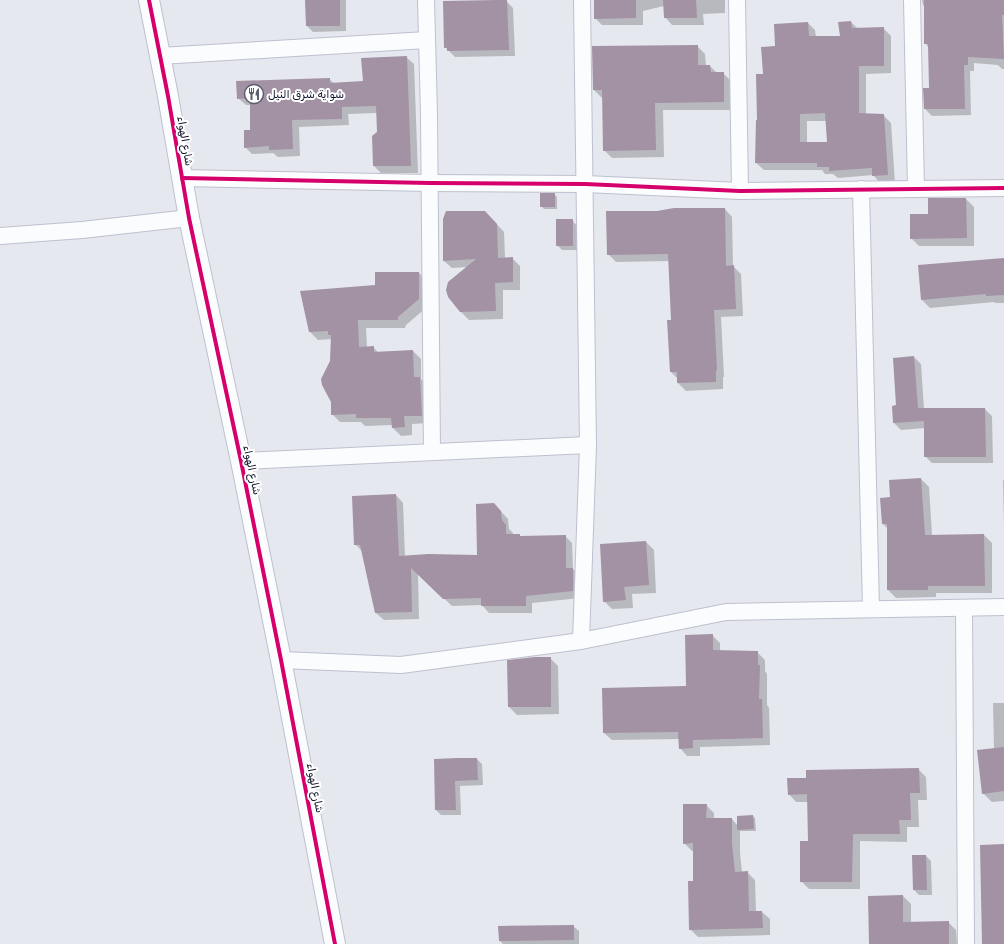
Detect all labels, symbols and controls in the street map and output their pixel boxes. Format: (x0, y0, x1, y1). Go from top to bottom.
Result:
restaurant icon: شواية شرق النيل (243, 83, 265, 105)
place label: شواية شرق النيل (268, 88, 344, 102)
street label: شارع الهواء (172, 115, 196, 167)
street label: شارع الهواء (238, 444, 264, 497)
street label: شارع الهواء (302, 762, 326, 815)

